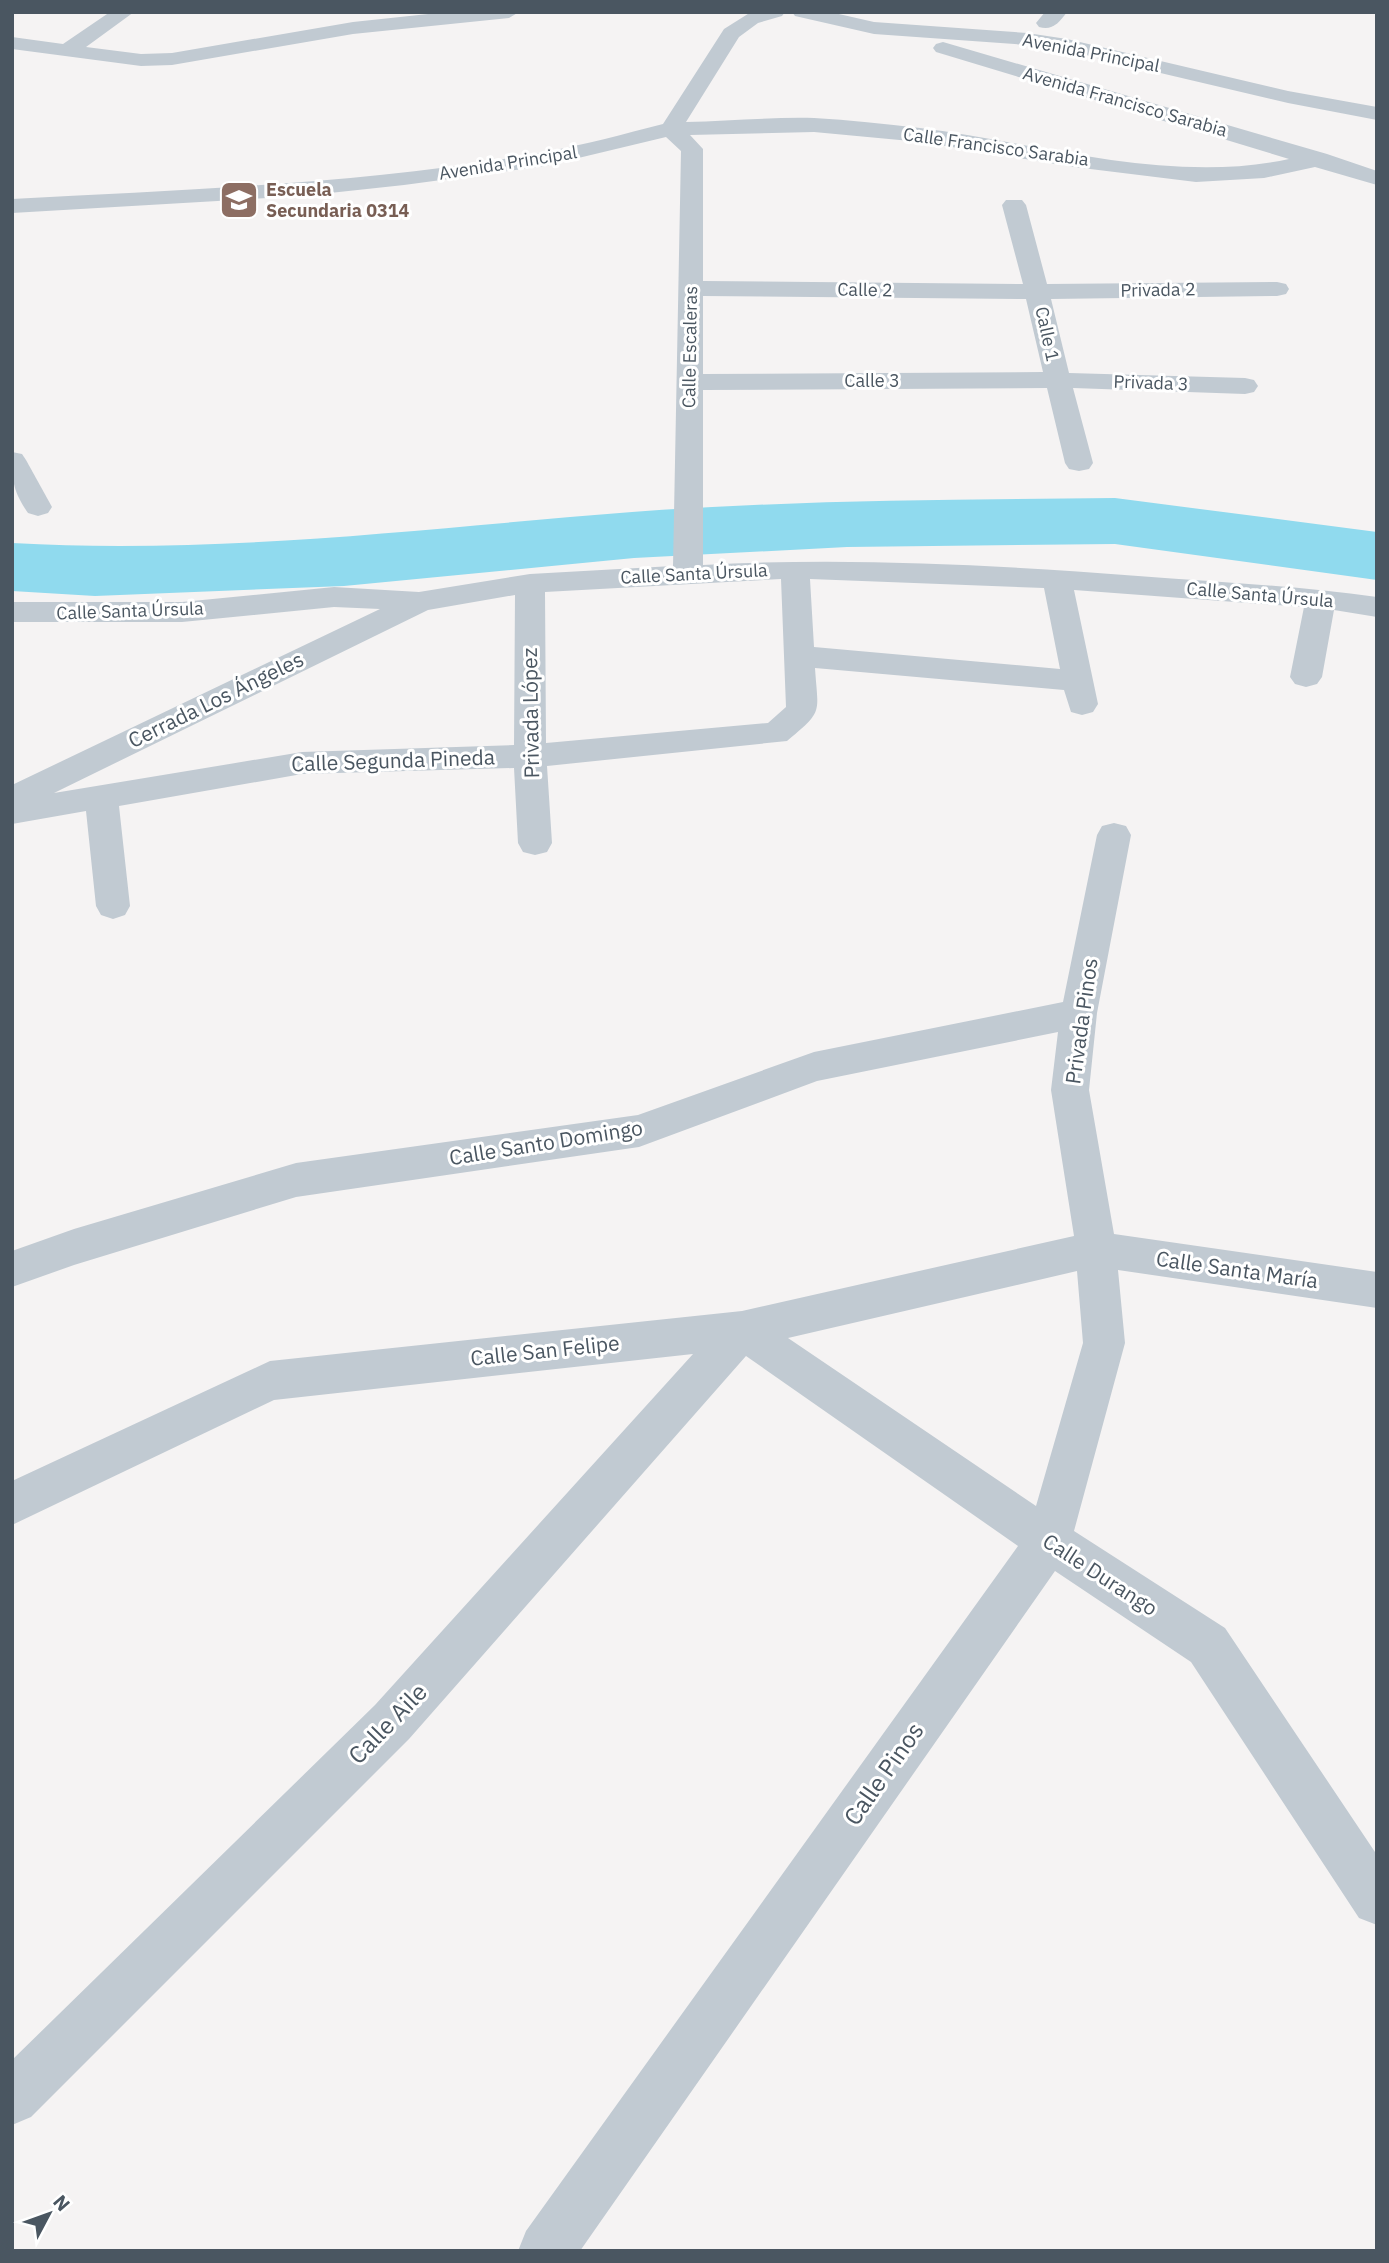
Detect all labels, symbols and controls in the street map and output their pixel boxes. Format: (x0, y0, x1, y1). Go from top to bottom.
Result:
street label: Avenida Principal (1021, 28, 1162, 77)
street label: Avenida Francisco Sarabia (1020, 61, 1230, 142)
street label: Calle Francisco Sarabia (902, 122, 1091, 171)
street label: Avenida Principal (437, 140, 579, 185)
place label: Escuela Secundaria 0314 (266, 178, 410, 222)
school or university icon: Escuela Secundaria 0314 (218, 179, 260, 221)
street label: Privada 2 (1120, 277, 1196, 302)
street label: Calle 2 (837, 278, 893, 301)
street label: Calle Escaleras (677, 286, 702, 408)
street label: Calle 1 (1030, 304, 1064, 363)
street label: Calle 3 (844, 369, 900, 392)
street label: Privada 3 (1113, 370, 1189, 395)
street label: Calle Santa Úrsula (620, 558, 769, 589)
street label: Calle Santa Úrsula (1186, 577, 1335, 612)
street label: Calle Santa Úrsula (56, 596, 204, 625)
street label: Cerrada Los Ángeles (123, 644, 308, 754)
street label: Privada López (515, 647, 545, 779)
street label: Calle Segunda Pineda (291, 742, 495, 778)
street label: Privada Pinos (1058, 956, 1104, 1086)
street label: Calle Santo Domingo (447, 1113, 645, 1171)
street label: Calle Santa María (1154, 1244, 1320, 1294)
street label: Calle San Felipe (469, 1328, 621, 1372)
street label: Calle Durango (1038, 1527, 1163, 1622)
street label: Calle Aile (341, 1676, 434, 1771)
street label: Calle Pinos (836, 1716, 930, 1831)
north arrow (14, 2179, 84, 2249)
text: N (48, 2190, 75, 2216)

